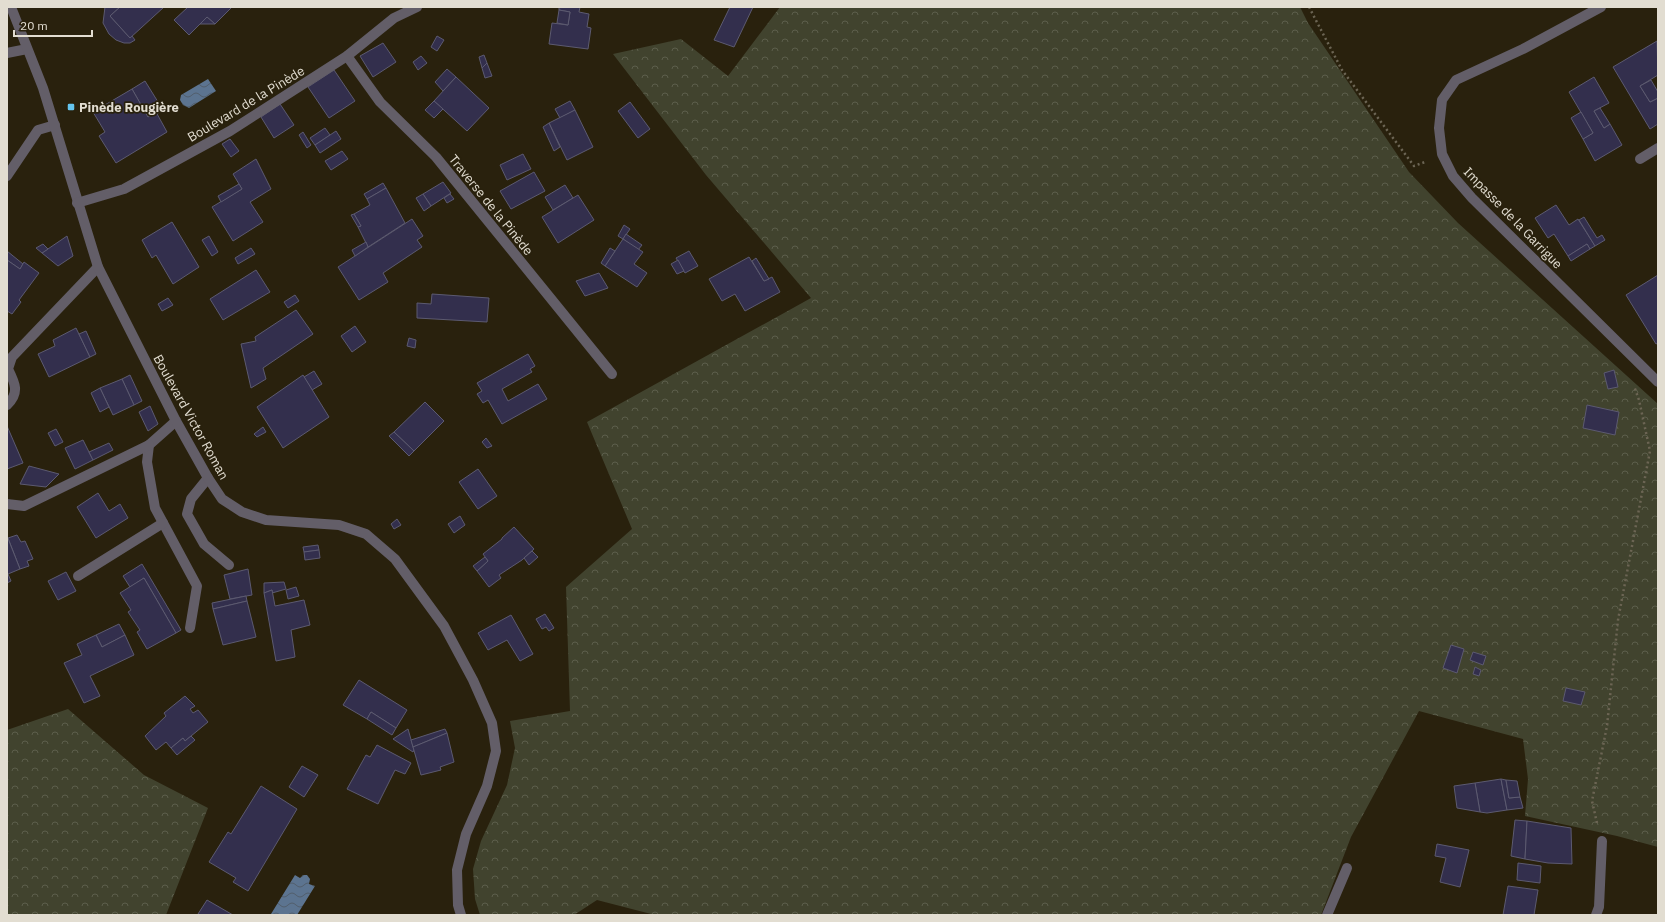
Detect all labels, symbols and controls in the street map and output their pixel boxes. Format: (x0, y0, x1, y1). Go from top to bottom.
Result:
scale bar (14, 12, 92, 38)
text: 20 m (20, 18, 48, 33)
street label: Boulevard de la Pinède (184, 62, 308, 146)
place label: Pinède Rougière (79, 99, 179, 116)
marker: Pinède Rougière (66, 102, 76, 112)
street label: Traverse de la Pinède (445, 151, 537, 259)
street label: Impasse de la Garrigue (1460, 163, 1566, 273)
street label: Boulevard Victor Roman (149, 351, 233, 483)

